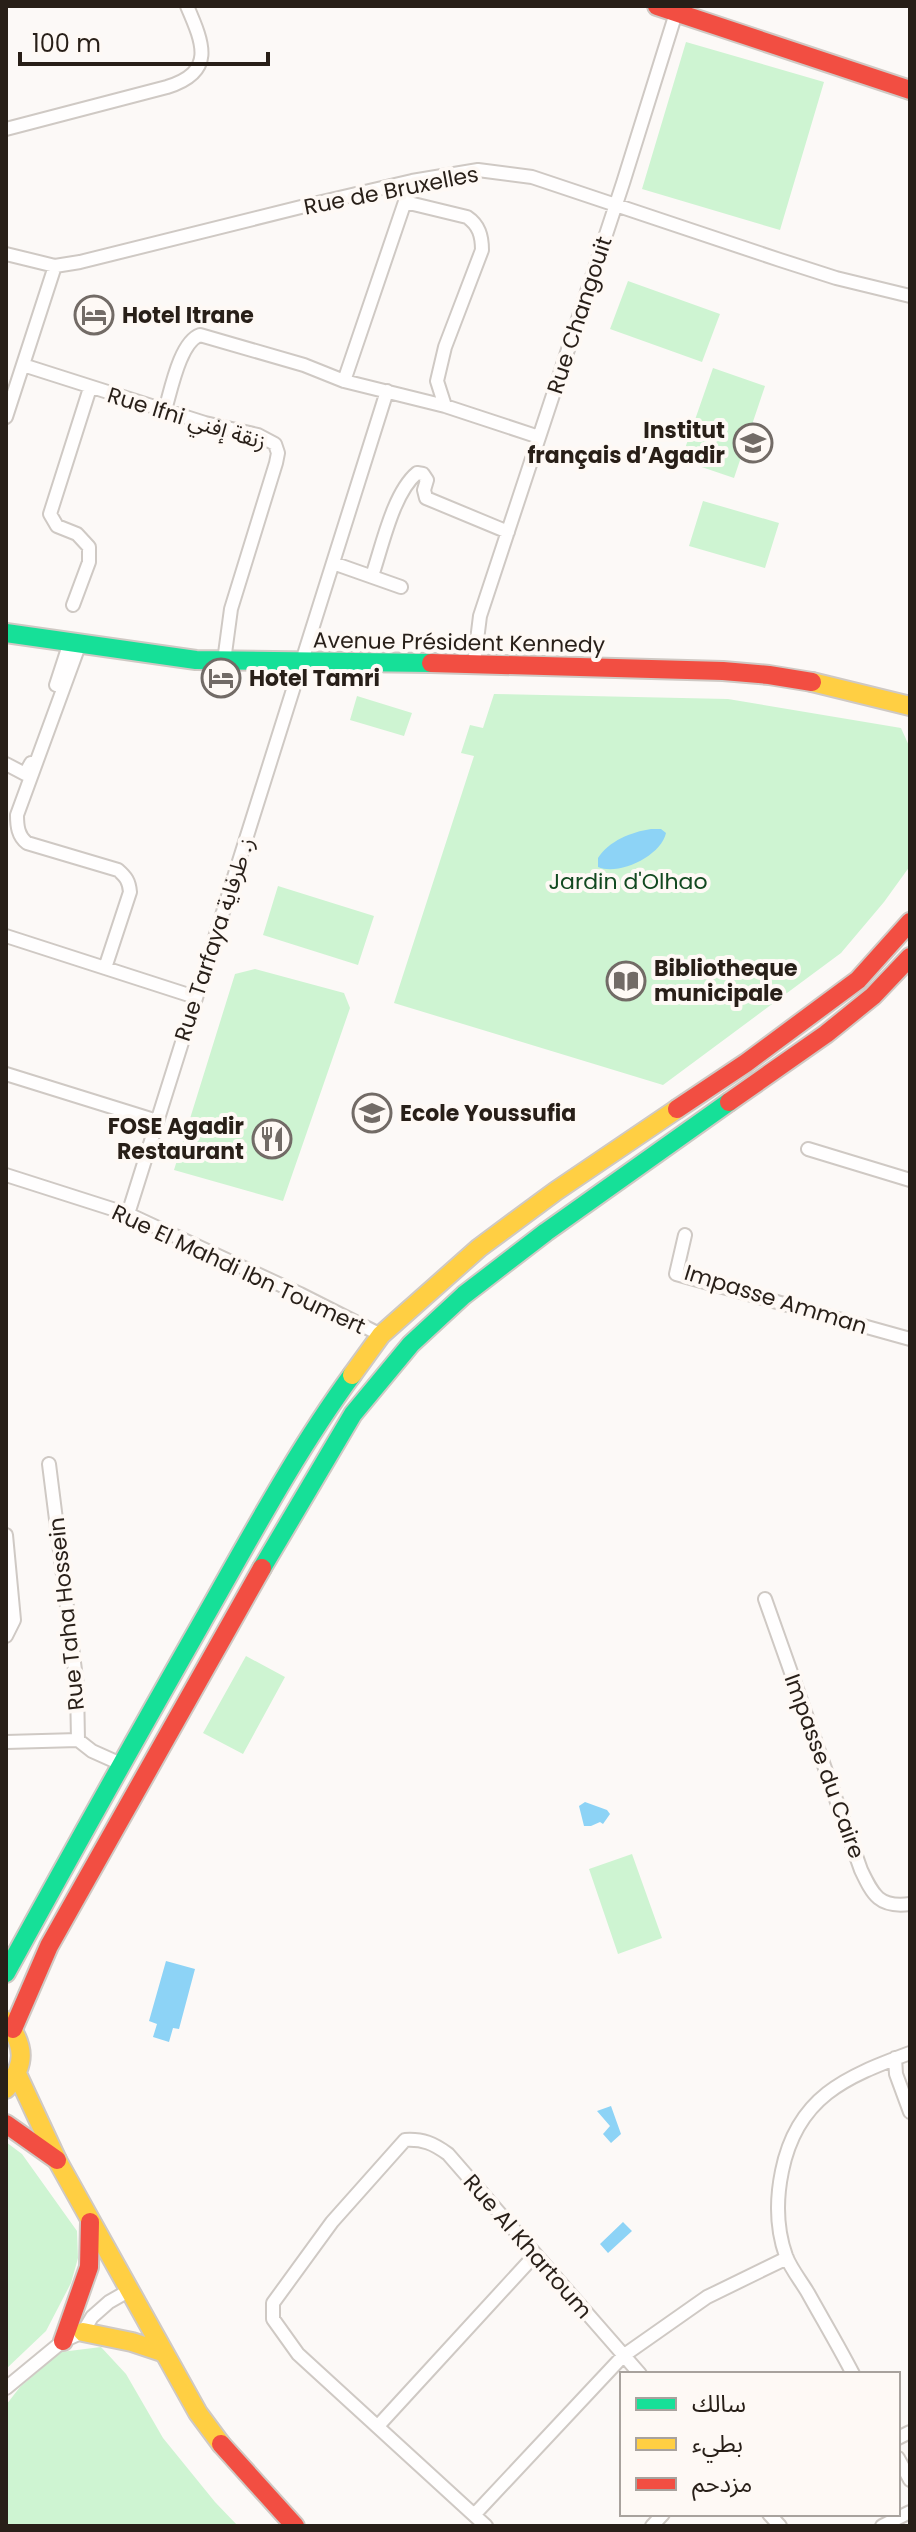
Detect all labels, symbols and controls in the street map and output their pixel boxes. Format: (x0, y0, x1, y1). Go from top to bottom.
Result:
scale bar (20, 16, 268, 66)
text: 100 m (32, 27, 101, 60)
street label: Rue de Bruxelles (301, 158, 481, 223)
street label: Rue Changouit (539, 233, 619, 398)
hotel icon: Hotel Itrane (73, 294, 115, 336)
place label: Hotel Itrane (122, 300, 254, 331)
street label: Rue Ifni زنقة إفني (103, 380, 270, 458)
place label: Institut français d’Agadir (527, 415, 725, 471)
school or university icon: Institut français d’Agadir (732, 422, 774, 464)
street label: Avenue Président Kennedy (313, 624, 606, 661)
hotel icon: Hotel Tamri (200, 657, 242, 699)
place label: Hotel Tamri (249, 663, 380, 694)
street label: Rue Tarfaya ز. طرفاية (167, 833, 262, 1045)
park label: Jardin d'Olhao (548, 866, 708, 897)
place label: Bibliotheque municipale (654, 953, 798, 1009)
library icon: Bibliotheque municipale (605, 960, 647, 1002)
school or university icon: Ecole Youssufia (351, 1092, 393, 1134)
place label: Ecole Youssufia (400, 1098, 576, 1129)
place label: FOSE Agadir Restaurant (108, 1111, 244, 1167)
restaurant icon: FOSE Agadir Restaurant (251, 1118, 293, 1160)
street label: Rue El Mahdi Ibn Toumert (107, 1197, 371, 1342)
street label: Impasse Amman (681, 1257, 871, 1342)
street label: Rue Taha Hossein (41, 1516, 92, 1712)
street label: Impasse du Caire (777, 1670, 872, 1863)
street label: Rue Al Khartoum (456, 2167, 599, 2325)
legend (620, 2372, 900, 2516)
text: سالك (692, 2387, 746, 2420)
text: بطيء (692, 2427, 743, 2463)
text: مزدحم (692, 2467, 752, 2501)

